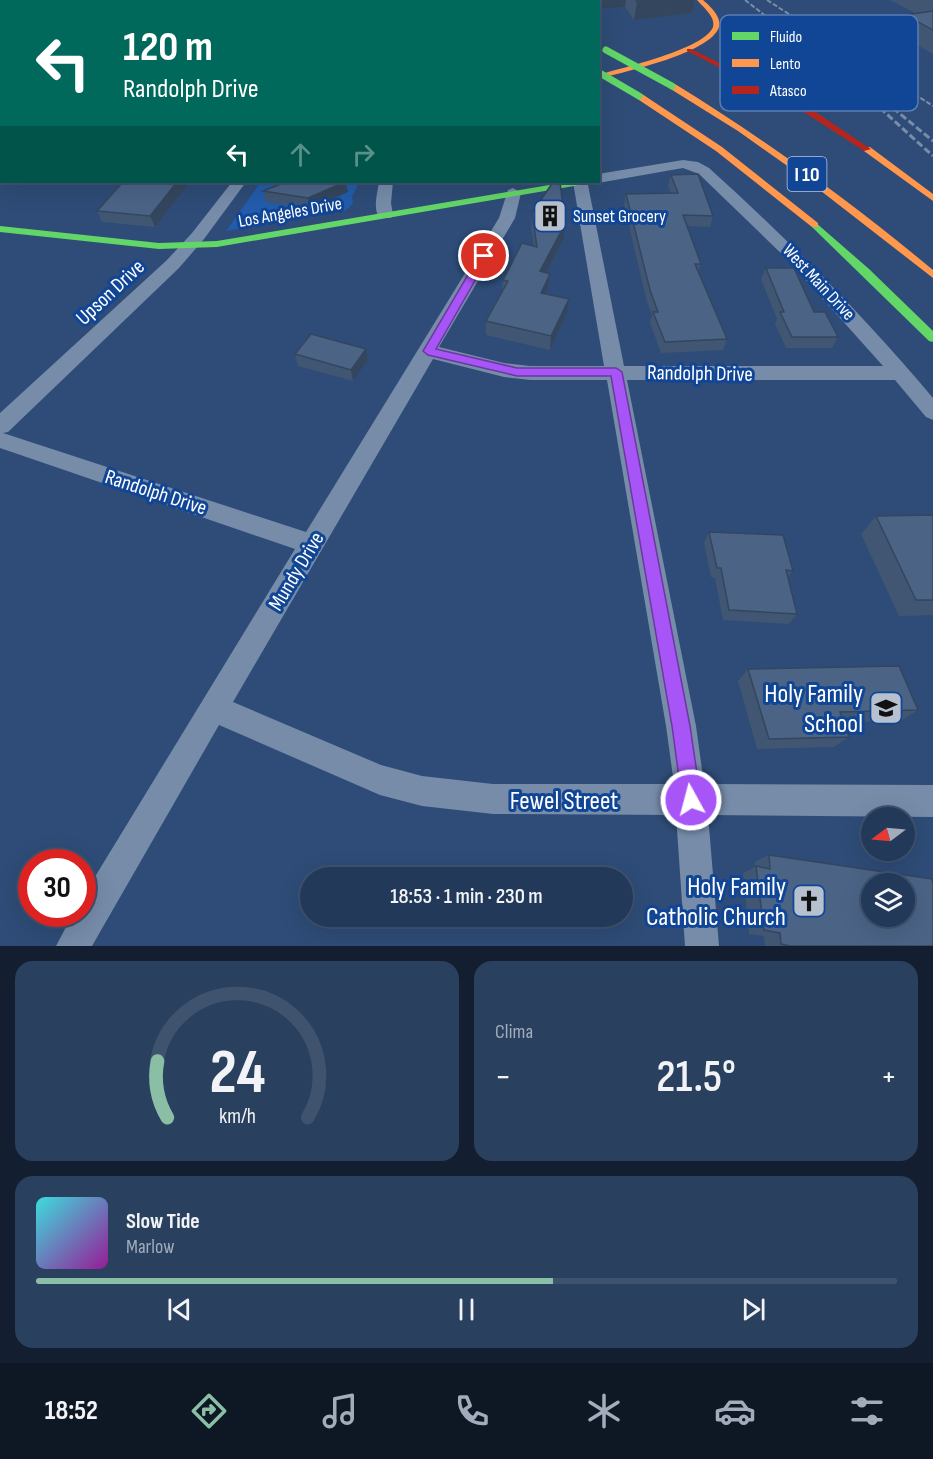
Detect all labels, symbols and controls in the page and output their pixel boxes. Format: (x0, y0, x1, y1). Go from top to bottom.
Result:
legend (720, 15, 918, 111)
text: 120 m (123, 22, 213, 73)
icon: left (24, 24, 102, 102)
text: Fluido (770, 28, 802, 47)
text: Lento (770, 55, 801, 74)
text: Randolph Drive (123, 73, 259, 105)
text: Atasco (769, 82, 807, 101)
icon: left (221, 138, 254, 171)
icon: ahead (284, 138, 317, 171)
icon: right (347, 138, 380, 171)
road number: I 10 (788, 157, 826, 191)
street label: Los Angeles Drive (237, 193, 343, 232)
building icon: Sunset Grocery (532, 198, 568, 234)
place label: Sunset Grocery (573, 206, 666, 227)
pin (458, 230, 509, 281)
icon: arrive (467, 239, 500, 272)
street label: West Main Drive (778, 240, 859, 325)
street label: Upson Drive (71, 254, 150, 330)
street label: Randolph Drive (647, 360, 753, 387)
street label: Randolph Drive (102, 464, 210, 521)
street label: Mundy Drive (263, 527, 330, 615)
place label: Holy Family School (764, 679, 863, 740)
school or university icon: Holy Family School (868, 690, 904, 726)
position arrow (659, 768, 723, 832)
street label: Fewel Street (510, 786, 618, 817)
north arrow (861, 807, 915, 861)
map controls (861, 807, 915, 927)
speed limit sign: 30 (18, 849, 96, 927)
place label: Holy Family Catholic Church (646, 872, 786, 933)
button: layers (861, 873, 915, 927)
text: 18:53 · 1 min · 230 m (390, 883, 543, 910)
church icon: Holy Family Catholic Church (791, 883, 827, 919)
text: Clima (495, 1020, 533, 1044)
text: 24 (209, 1036, 265, 1111)
text: 21.5° (656, 1050, 736, 1105)
text: − (495, 1057, 511, 1097)
text: + (881, 1057, 897, 1097)
text: km/h (218, 1104, 256, 1129)
text: Slow Tide (126, 1208, 200, 1235)
text: Marlow (126, 1235, 174, 1259)
icon: previous (163, 1293, 196, 1326)
icon: pause (450, 1293, 483, 1326)
icon: next (737, 1293, 770, 1326)
icon: directions (188, 1390, 230, 1432)
icon: music (319, 1390, 361, 1432)
icon: phone (451, 1390, 493, 1432)
icon: climate (583, 1390, 625, 1432)
icon: car (714, 1390, 756, 1432)
icon: filters (846, 1390, 888, 1432)
text: 18:52 (45, 1395, 98, 1427)

